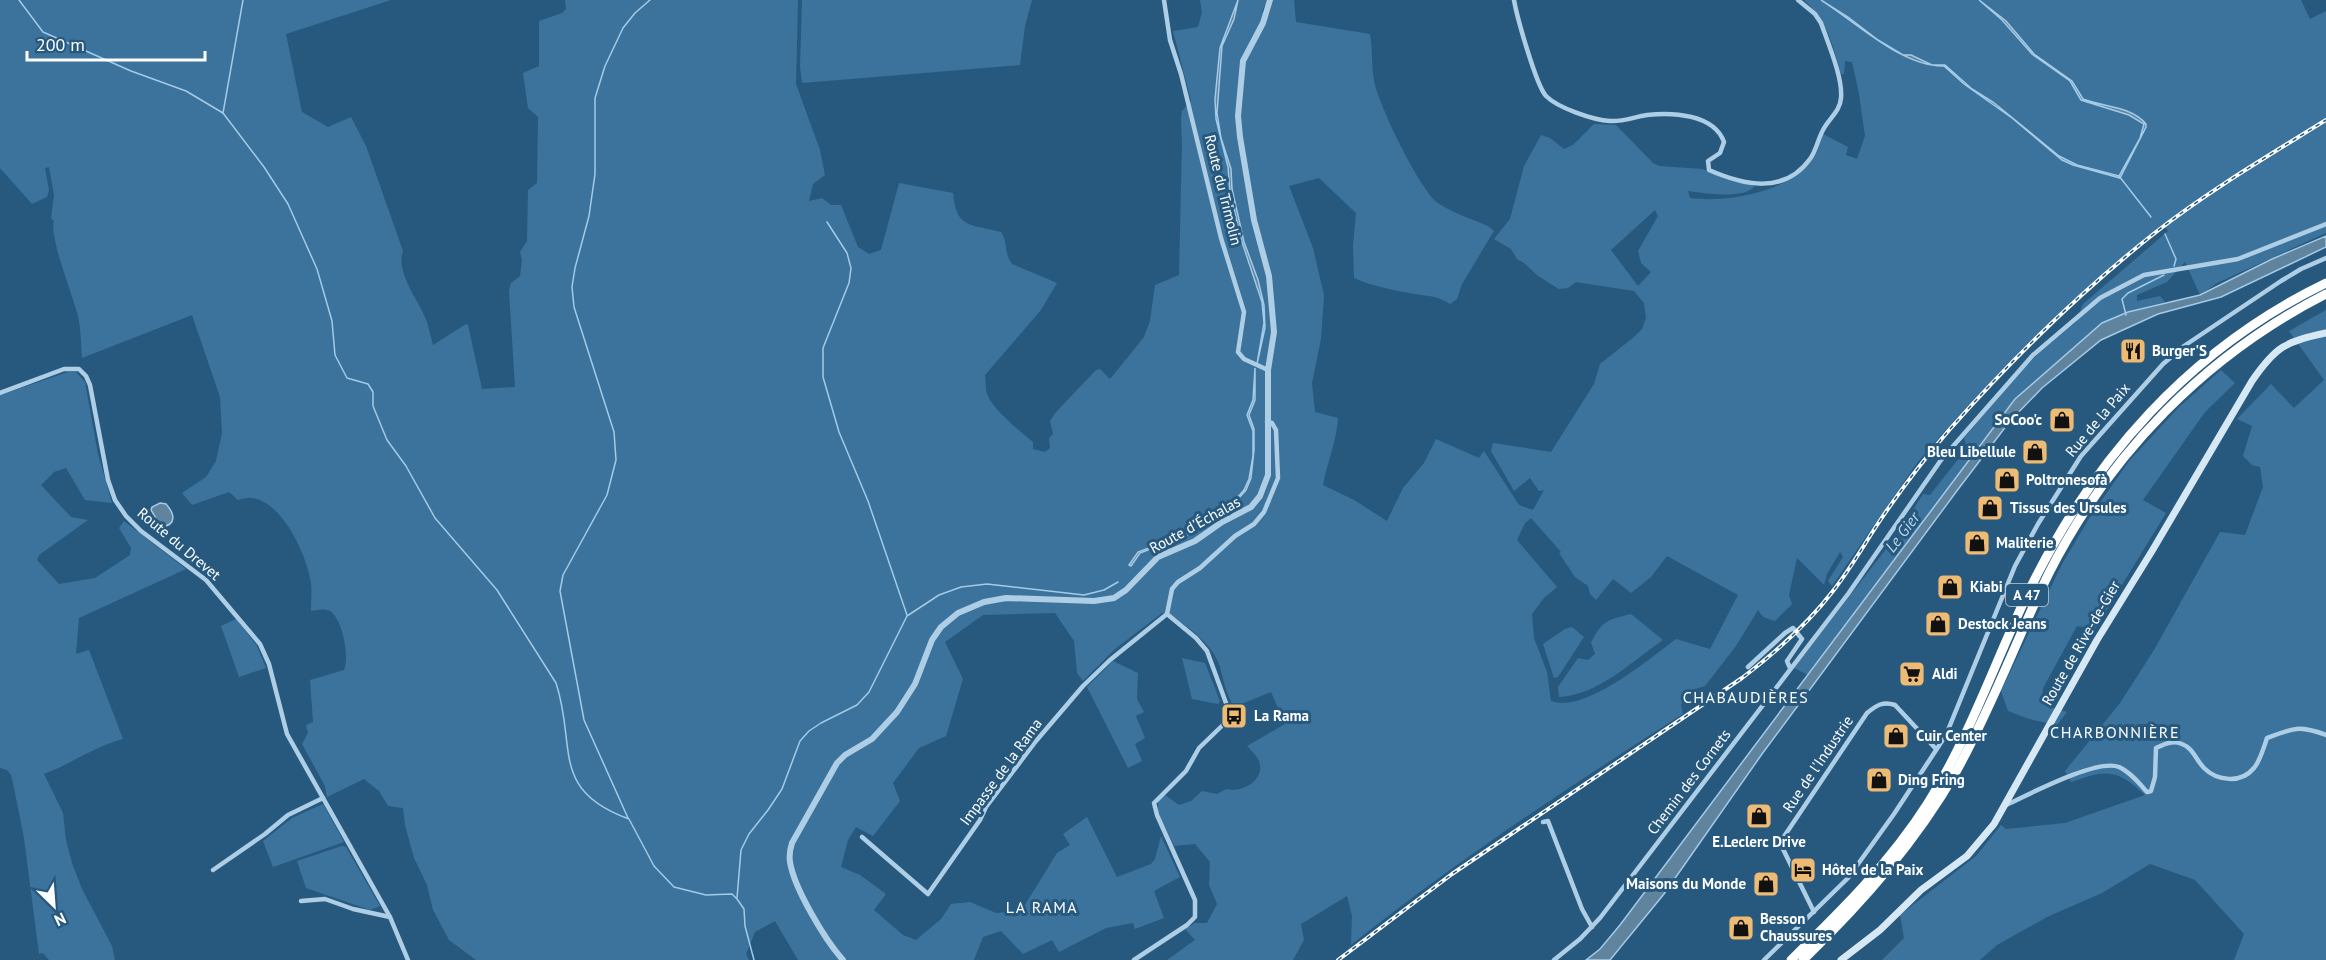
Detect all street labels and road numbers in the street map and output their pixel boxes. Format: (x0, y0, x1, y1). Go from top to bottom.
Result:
street label: Route du Trimolin (1201, 133, 1246, 247)
street label: Rue de la Paix (2061, 378, 2134, 461)
street label: Route d'Échalas (1146, 492, 1243, 557)
street label: Route du Drevet (134, 503, 225, 584)
street label: Route de Rive-de-Gier (2037, 577, 2124, 708)
road number: A 47 (2006, 584, 2048, 606)
street label: Rue de l'Industrie (1778, 712, 1857, 816)
street label: Impasse de la Rama (955, 714, 1046, 829)
street label: Chemin des Cornets (1643, 725, 1734, 838)

